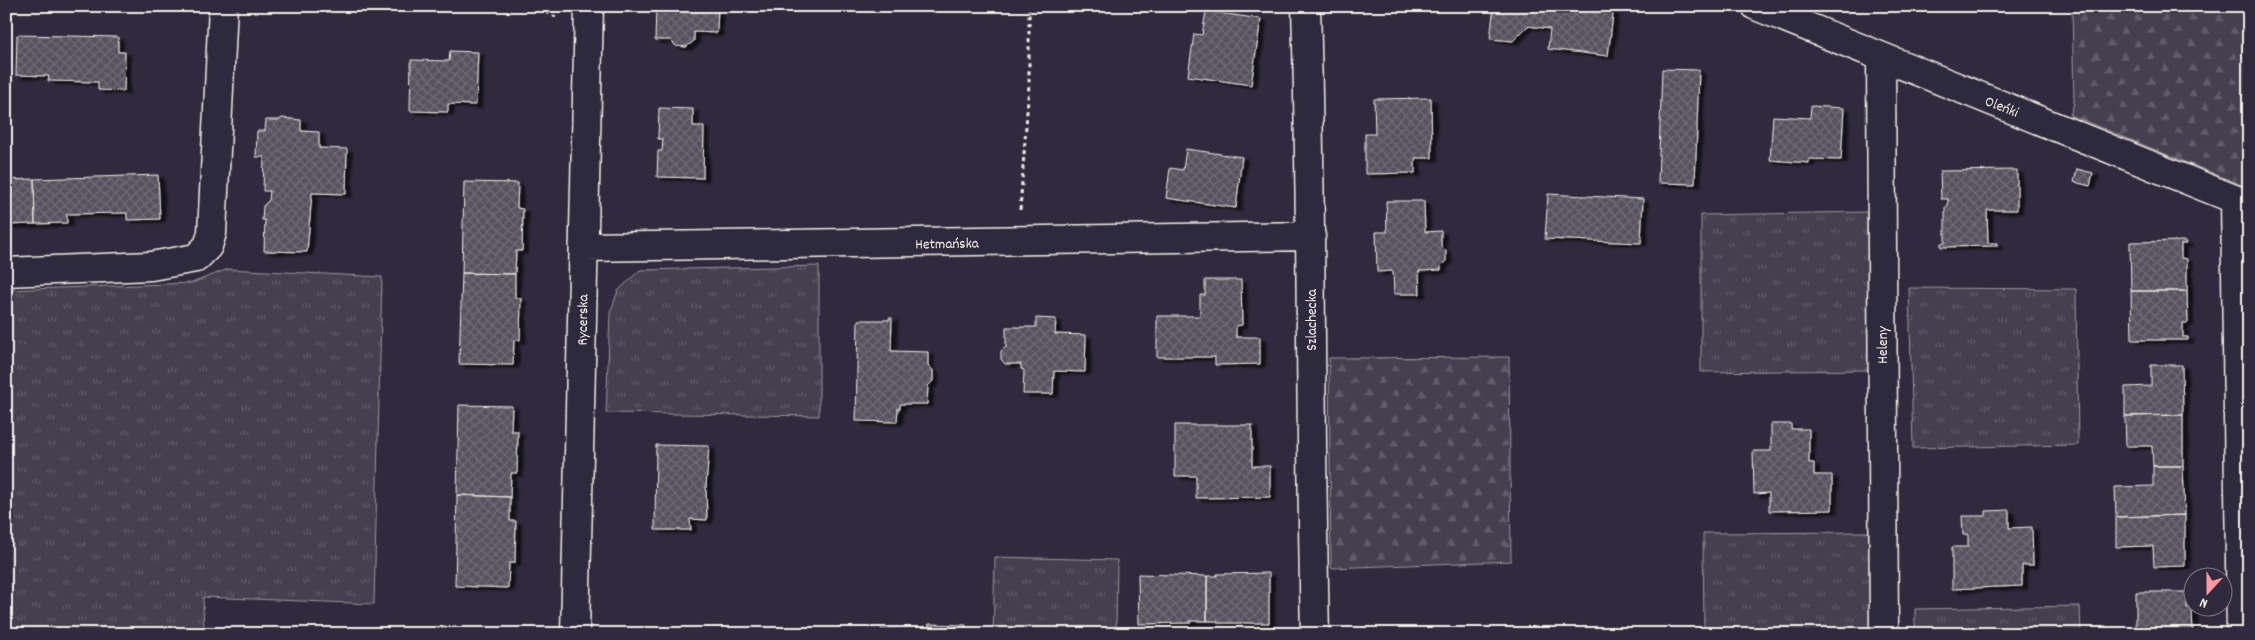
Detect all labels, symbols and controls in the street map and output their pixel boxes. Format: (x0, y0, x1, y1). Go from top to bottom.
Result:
street label: Oleńki (1981, 91, 2022, 125)
street label: Hetmańska (915, 233, 980, 257)
street label: Szlachecka (1302, 288, 1324, 351)
street label: Rycerska (573, 293, 595, 346)
street label: Heleny (1873, 325, 1895, 364)
north arrow (2182, 568, 2232, 618)
text: N (2197, 592, 2211, 613)

